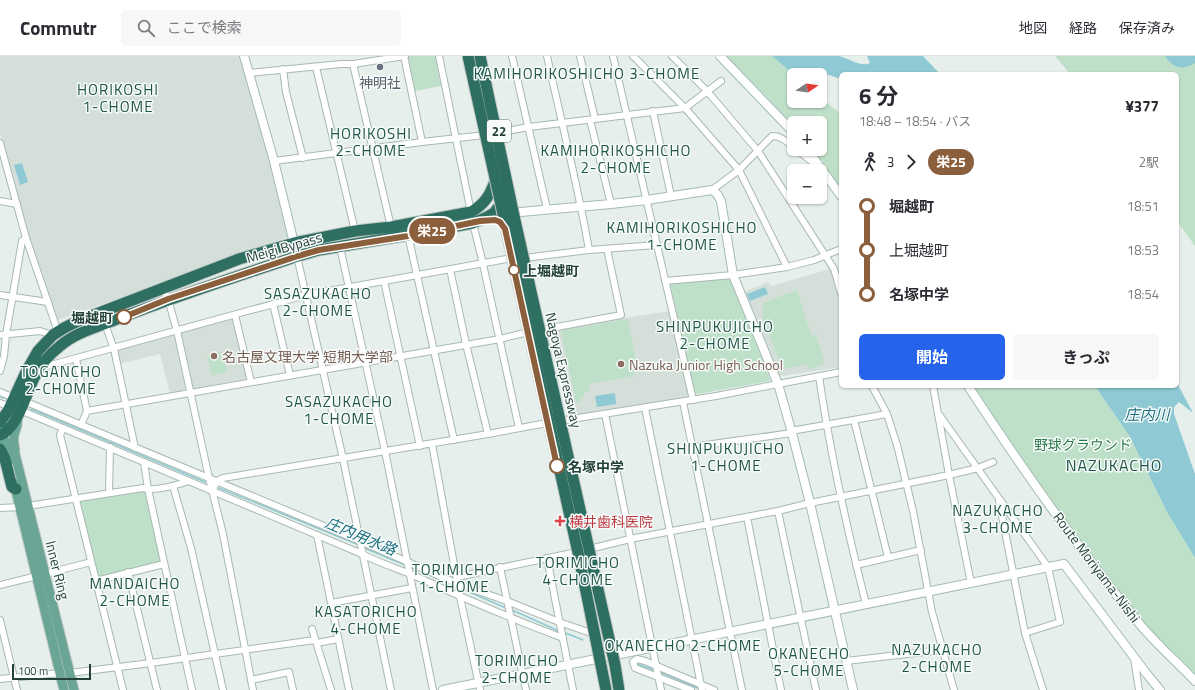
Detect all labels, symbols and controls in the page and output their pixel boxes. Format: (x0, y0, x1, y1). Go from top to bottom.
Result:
search box (121, 10, 401, 46)
text: Commutr (20, 13, 97, 42)
text: ここで検索 (167, 16, 242, 39)
icon: search (135, 17, 157, 39)
text: 地図 (1019, 17, 1047, 38)
text: 経路 (1069, 17, 1097, 38)
text: 保存済み (1119, 17, 1175, 38)
marker: 神明社 (375, 62, 385, 72)
district label: KAMIHORIKOSHICHO 3-CHOME (474, 62, 700, 85)
north arrow (787, 68, 827, 108)
map controls (787, 68, 827, 204)
place label: 神明社 (359, 72, 401, 93)
district label: HORIKOSHI 1-CHOME (77, 78, 159, 118)
text: 6 分 (859, 79, 898, 113)
text: ¥377 (1125, 95, 1159, 118)
text: 18:48 – 18:54 · バス (859, 111, 971, 131)
button: + (787, 116, 827, 156)
road number: 22 (487, 120, 511, 142)
district label: HORIKOSHI 2-CHOME (330, 122, 412, 162)
district label: KAMIHORIKOSHICHO 2-CHOME (540, 139, 692, 179)
icon: walk (859, 151, 881, 173)
icon: forward (900, 151, 922, 173)
text: 栄25 (936, 151, 966, 172)
text: 3 (887, 152, 894, 172)
text: 2駅 (1139, 152, 1159, 172)
button: − (787, 164, 827, 204)
text: 堀越町 (889, 195, 934, 218)
text: 18:51 (1127, 196, 1159, 216)
district label: KAMIHORIKOSHICHO 1-CHOME (606, 216, 758, 256)
line badge: 栄25 (409, 218, 455, 244)
text: 栄25 (417, 220, 447, 241)
street label: Meigi Bypass (244, 226, 324, 268)
text: 上堀越町 (889, 239, 949, 262)
text: 18:53 (1127, 240, 1159, 260)
place label: 上堀越町 (523, 260, 579, 281)
marker: 上堀越町 (508, 264, 520, 276)
district label: SASAZUKACHO 2-CHOME (264, 282, 372, 322)
text: 名塚中学 (889, 283, 949, 306)
text: 18:54 (1127, 284, 1159, 304)
place label: 堀越町 (71, 307, 113, 328)
marker: 堀越町 (116, 309, 132, 325)
street label: Nagoya Expressway (540, 310, 588, 430)
district label: SHINPUKUJICHO 2-CHOME (656, 315, 774, 355)
button: 開始 (859, 334, 1005, 380)
button: きっぷ (1013, 334, 1159, 380)
place label: 名古屋文理大学 短期大学部 (222, 346, 393, 367)
marker: 名古屋文理大学 短期大学部 (209, 351, 219, 361)
place label: Nazuka Junior High School (629, 354, 783, 375)
marker: Nazuka Junior High School (616, 359, 626, 369)
district label: TOGANCHO 2-CHOME (20, 360, 102, 400)
district label: SASAZUKACHO 1-CHOME (285, 390, 393, 430)
water label: 庄内川 (1124, 403, 1171, 426)
park label: 野球グラウンド (1034, 434, 1132, 455)
district label: SHINPUKUJICHO 1-CHOME (667, 437, 785, 477)
district label: NAZUKACHO (1066, 453, 1162, 477)
place label: 名塚中学 (568, 456, 624, 477)
marker: 名塚中学 (549, 458, 565, 474)
district label: NAZUKACHO 3-CHOME (952, 499, 1044, 539)
street label: Route Moriyama-Nishi (1048, 507, 1146, 627)
water label: 庄内用水路 (322, 511, 402, 562)
place label: 横井歯科医院 (569, 511, 653, 532)
marker: 横井歯科医院 (554, 515, 566, 527)
street label: Inner Ring (41, 538, 75, 602)
district label: TORIMICHO 4-CHOME (536, 551, 620, 591)
district label: TORIMICHO 1-CHOME (412, 558, 496, 598)
district label: MANDAICHO 2-CHOME (90, 572, 180, 612)
district label: KASATORICHO 4-CHOME (314, 600, 418, 640)
district label: OKANECHO 2-CHOME (604, 634, 762, 657)
district label: NAZUKACHO 2-CHOME (891, 638, 983, 678)
district label: OKANECHO 5-CHOME (768, 642, 850, 682)
district label: TORIMICHO 2-CHOME (475, 649, 559, 689)
scale bar (12, 662, 91, 681)
text: 100 m (18, 663, 48, 679)

